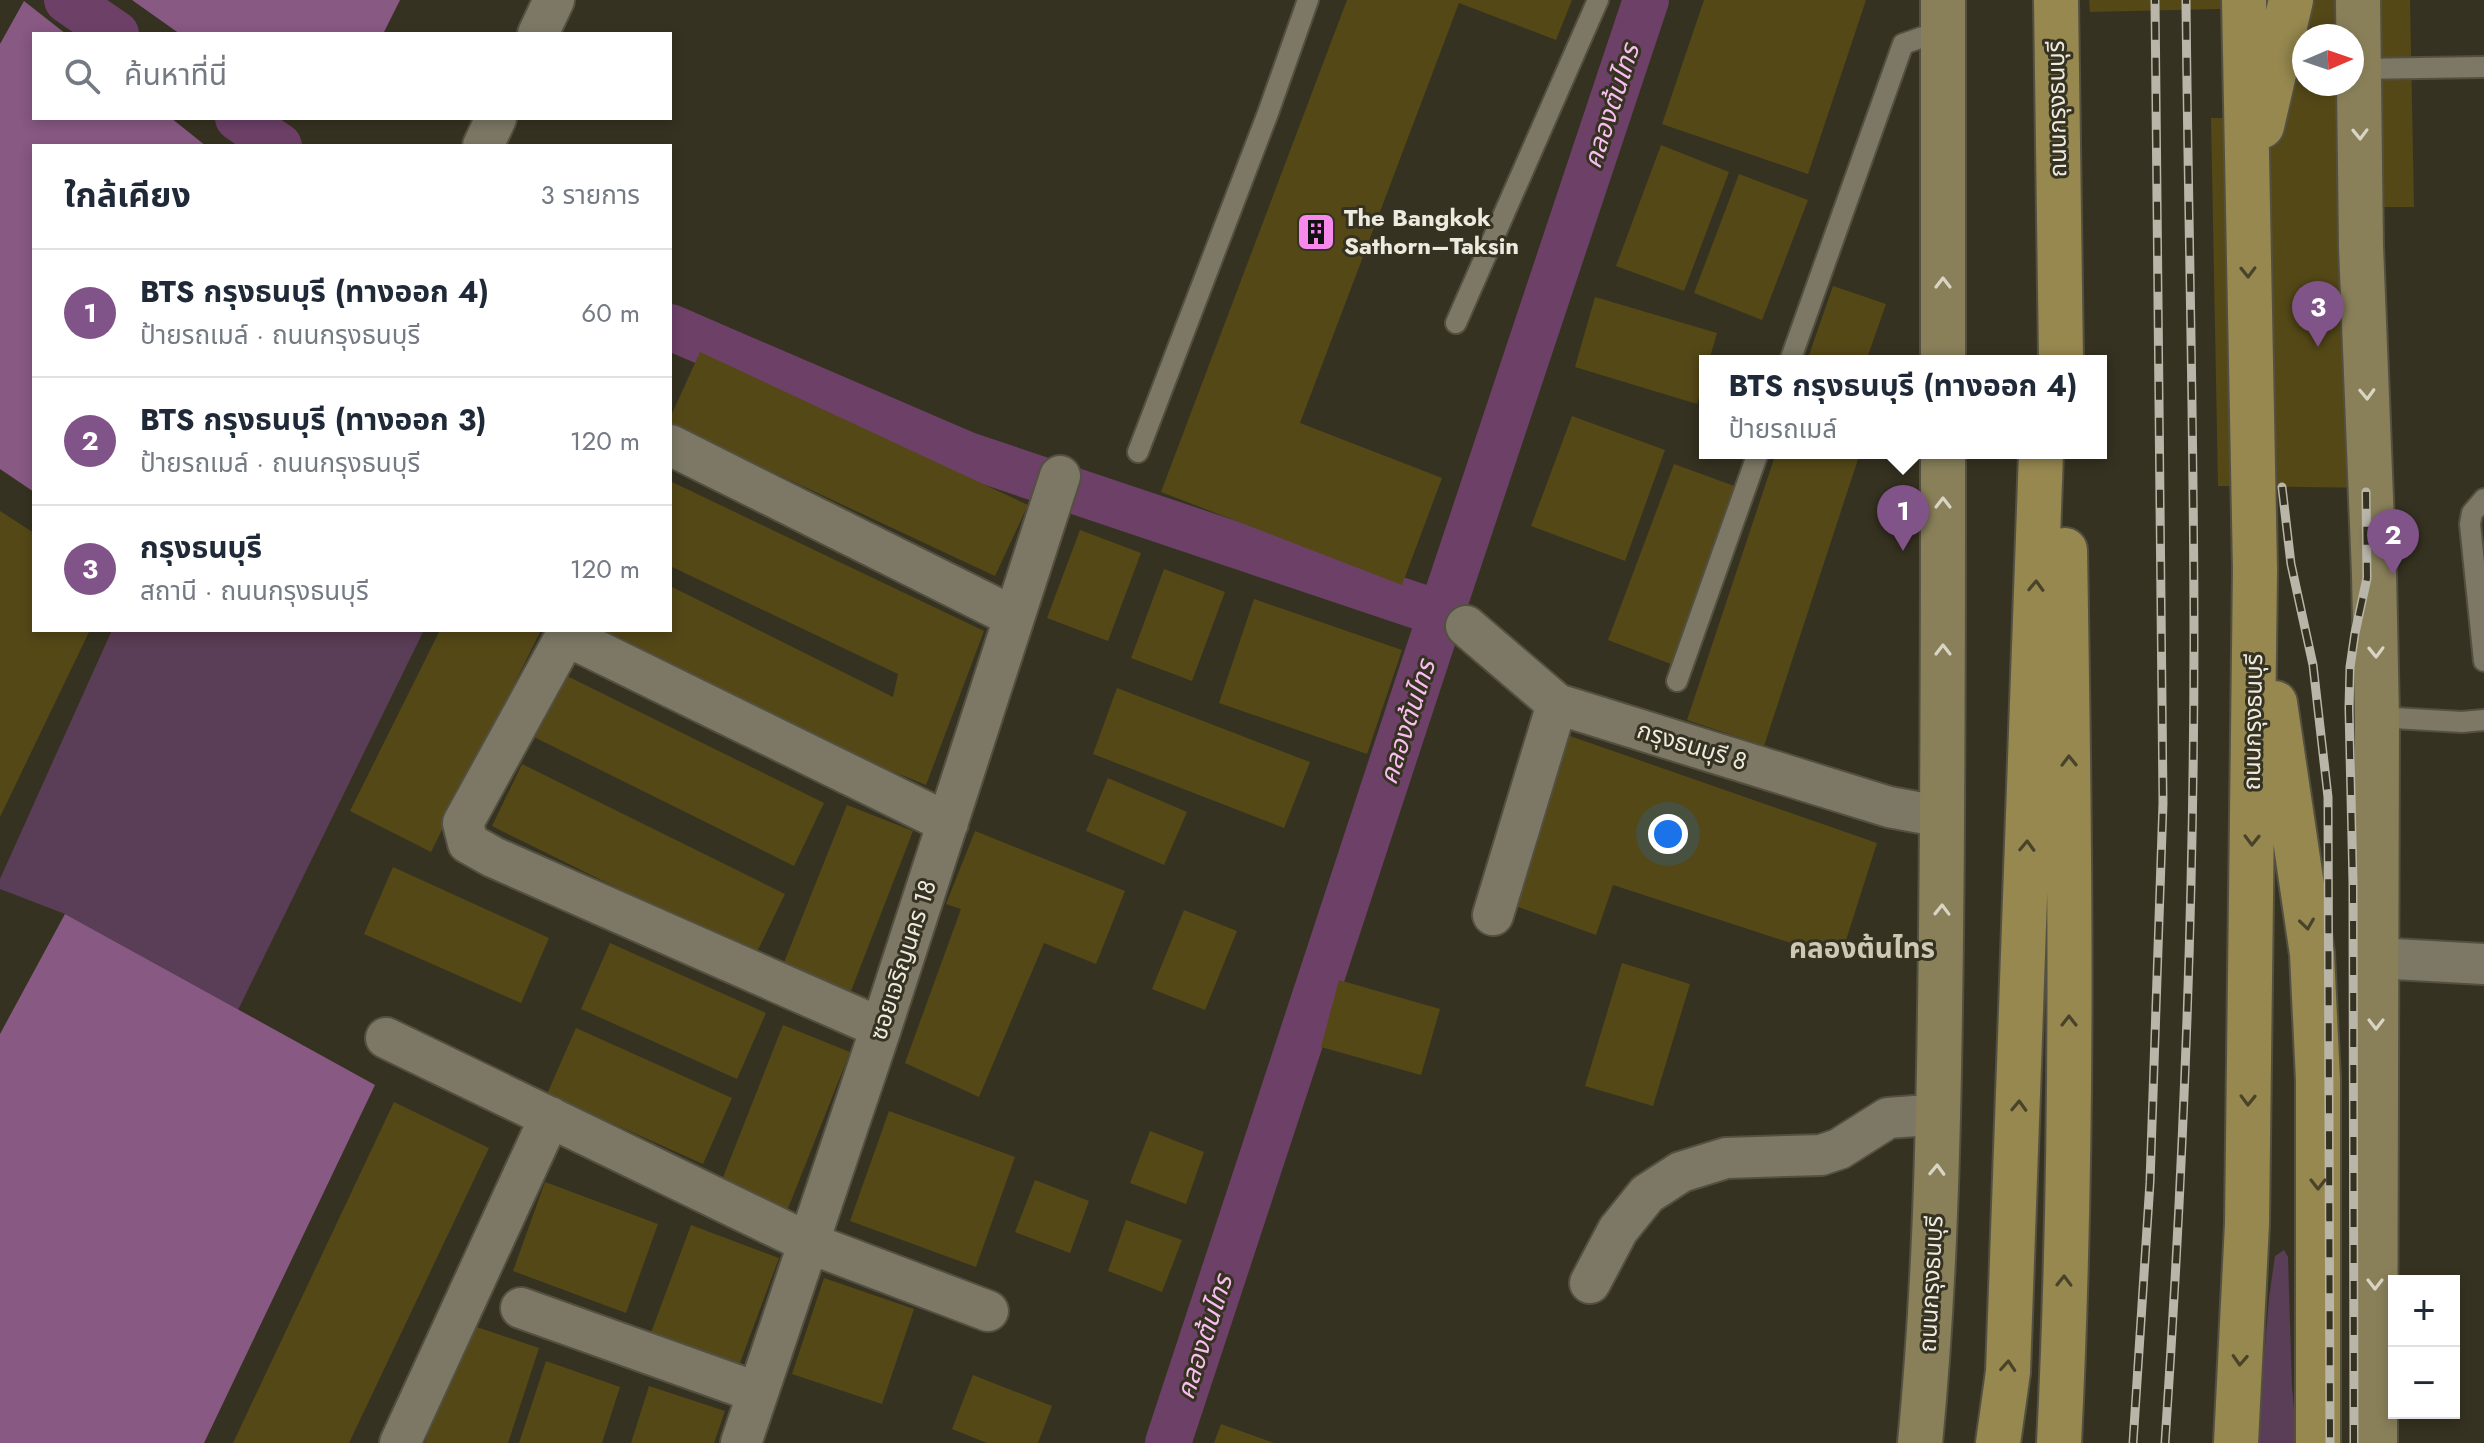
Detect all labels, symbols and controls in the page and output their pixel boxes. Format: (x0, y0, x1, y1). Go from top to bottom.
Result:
north arrow (2292, 24, 2364, 96)
search box (32, 32, 672, 120)
water label: คลองต้นไทร (1573, 37, 1650, 173)
street label: ถนนกรุงธนบุรี (2038, 40, 2075, 178)
text: ค้นหาที่นี่ (124, 53, 227, 96)
icon: search (60, 54, 104, 98)
one-way arrow (2351, 128, 2369, 141)
text: ใกล้เคียง (64, 171, 191, 220)
text: 3 รายการ (540, 176, 640, 214)
place label: The Bangkok Sathorn–Taksin (1344, 200, 1519, 263)
building icon: The Bangkok Sathorn–Taksin (1295, 211, 1337, 253)
one-way arrow (2239, 266, 2257, 279)
text: BTS กรุงธนบุรี (ทางออก 4) (140, 270, 489, 313)
one-way arrow (1934, 276, 1952, 289)
pin: 3 (2292, 281, 2344, 347)
text: 1 (83, 294, 97, 332)
text: 60 m (581, 294, 640, 332)
text: ป้ายรถเมล์ · ถนนกรุงธนบุรี (140, 316, 420, 354)
popup (1699, 355, 2107, 459)
text: BTS กรุงธนบุรี (ทางออก 4) (1729, 364, 2077, 407)
one-way arrow (2359, 388, 2376, 401)
text: BTS กรุงธนบุรี (ทางออก 3) (140, 398, 487, 441)
text: ป้ายรถเมล์ (1729, 410, 1837, 448)
text: 2 (81, 422, 99, 460)
text: 120 m (570, 422, 640, 460)
text: ป้ายรถเมล์ · ถนนกรุงธนบุรี (140, 444, 420, 482)
pin: 1 (1877, 485, 1929, 551)
one-way arrow (1934, 496, 1952, 509)
pin: 2 (2367, 509, 2419, 575)
text: กรุงธนบุรี (140, 526, 262, 569)
text: 3 (82, 550, 98, 588)
text: 120 m (570, 550, 640, 588)
text: สถานี · ถนนกรุงธนบุรี (140, 572, 369, 610)
one-way arrow (2027, 579, 2044, 592)
one-way arrow (1934, 643, 1952, 656)
one-way arrow (2367, 646, 2385, 659)
water label: คลองต้นไทร (1369, 653, 1446, 789)
street label: ถนนกรุงธนบุรี (2234, 653, 2271, 791)
street label: กรุงธนบุรี 8 (1633, 712, 1751, 779)
one-way arrow (2060, 754, 2077, 767)
your location (1648, 814, 1688, 854)
one-way arrow (2243, 834, 2260, 847)
one-way arrow (2019, 839, 2036, 852)
street label: ซอยเจริญนคร 18 (860, 875, 945, 1044)
one-way arrow (1933, 903, 1951, 916)
one-way arrow (2298, 917, 2315, 931)
district label: คลองต้นไทร (1789, 928, 1935, 969)
one-way arrow (2060, 1014, 2078, 1027)
one-way arrow (2367, 1018, 2385, 1031)
one-way arrow (2240, 1094, 2257, 1107)
one-way arrow (2010, 1099, 2027, 1112)
one-way arrow (1928, 1163, 1945, 1176)
one-way arrow (2309, 1178, 2327, 1191)
street label: ถนนกรุงธนบุรี (1909, 1215, 1952, 1353)
water label: คลองต้นไทร (1166, 1268, 1243, 1404)
one-way arrow (2056, 1274, 2073, 1287)
map controls (2388, 1275, 2460, 1419)
button: + (2388, 1275, 2460, 1347)
one-way arrow (2366, 1278, 2384, 1291)
button: − (2388, 1347, 2460, 1419)
one-way arrow (2232, 1354, 2249, 1367)
one-way arrow (1999, 1359, 2016, 1372)

